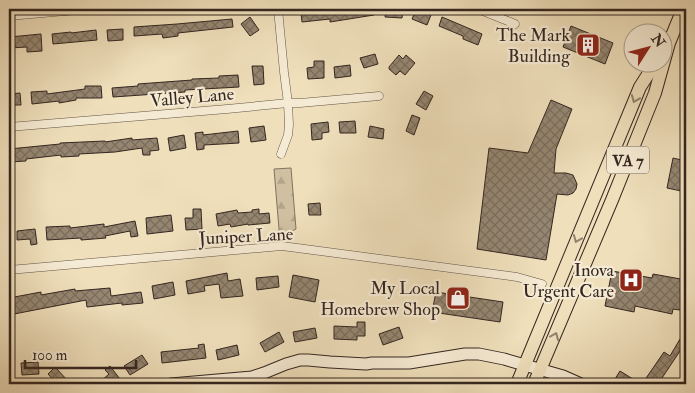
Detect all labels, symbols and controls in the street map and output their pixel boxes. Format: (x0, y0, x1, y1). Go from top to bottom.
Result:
north arrow (622, 22, 672, 72)
place label: The Mark Building (496, 24, 571, 68)
text: N (647, 30, 669, 51)
building icon: The Mark Building (575, 32, 601, 58)
street label: Valley Lane (149, 82, 235, 113)
one-way arrow (630, 94, 641, 103)
road number: VA 7 (607, 146, 649, 174)
street label: Juniper Lane (197, 223, 294, 251)
one-way arrow (572, 234, 583, 243)
place label: Inova Urgent Care (523, 259, 615, 303)
hospital icon: Inova Urgent Care (618, 267, 644, 293)
place label: My Local Homebrew Shop (320, 277, 440, 321)
shop icon: My Local Homebrew Shop (445, 285, 471, 311)
one-way arrow (548, 332, 559, 341)
scale bar (25, 338, 136, 370)
text: 100 m (32, 346, 68, 365)

